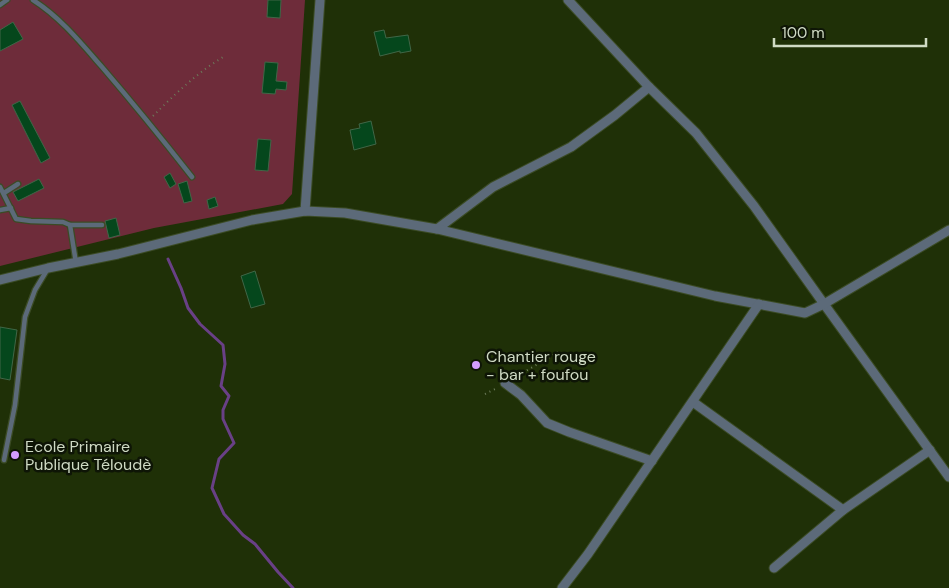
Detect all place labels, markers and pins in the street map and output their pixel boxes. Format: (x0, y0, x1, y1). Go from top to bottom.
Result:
place label: Chantier rouge - bar + foufou (486, 346, 596, 385)
marker: Chantier rouge - bar + foufou (470, 359, 482, 371)
place label: Ecole Primaire Publique Téloudè (25, 436, 151, 475)
marker: Ecole Primaire Publique Téloudè (9, 449, 21, 461)

